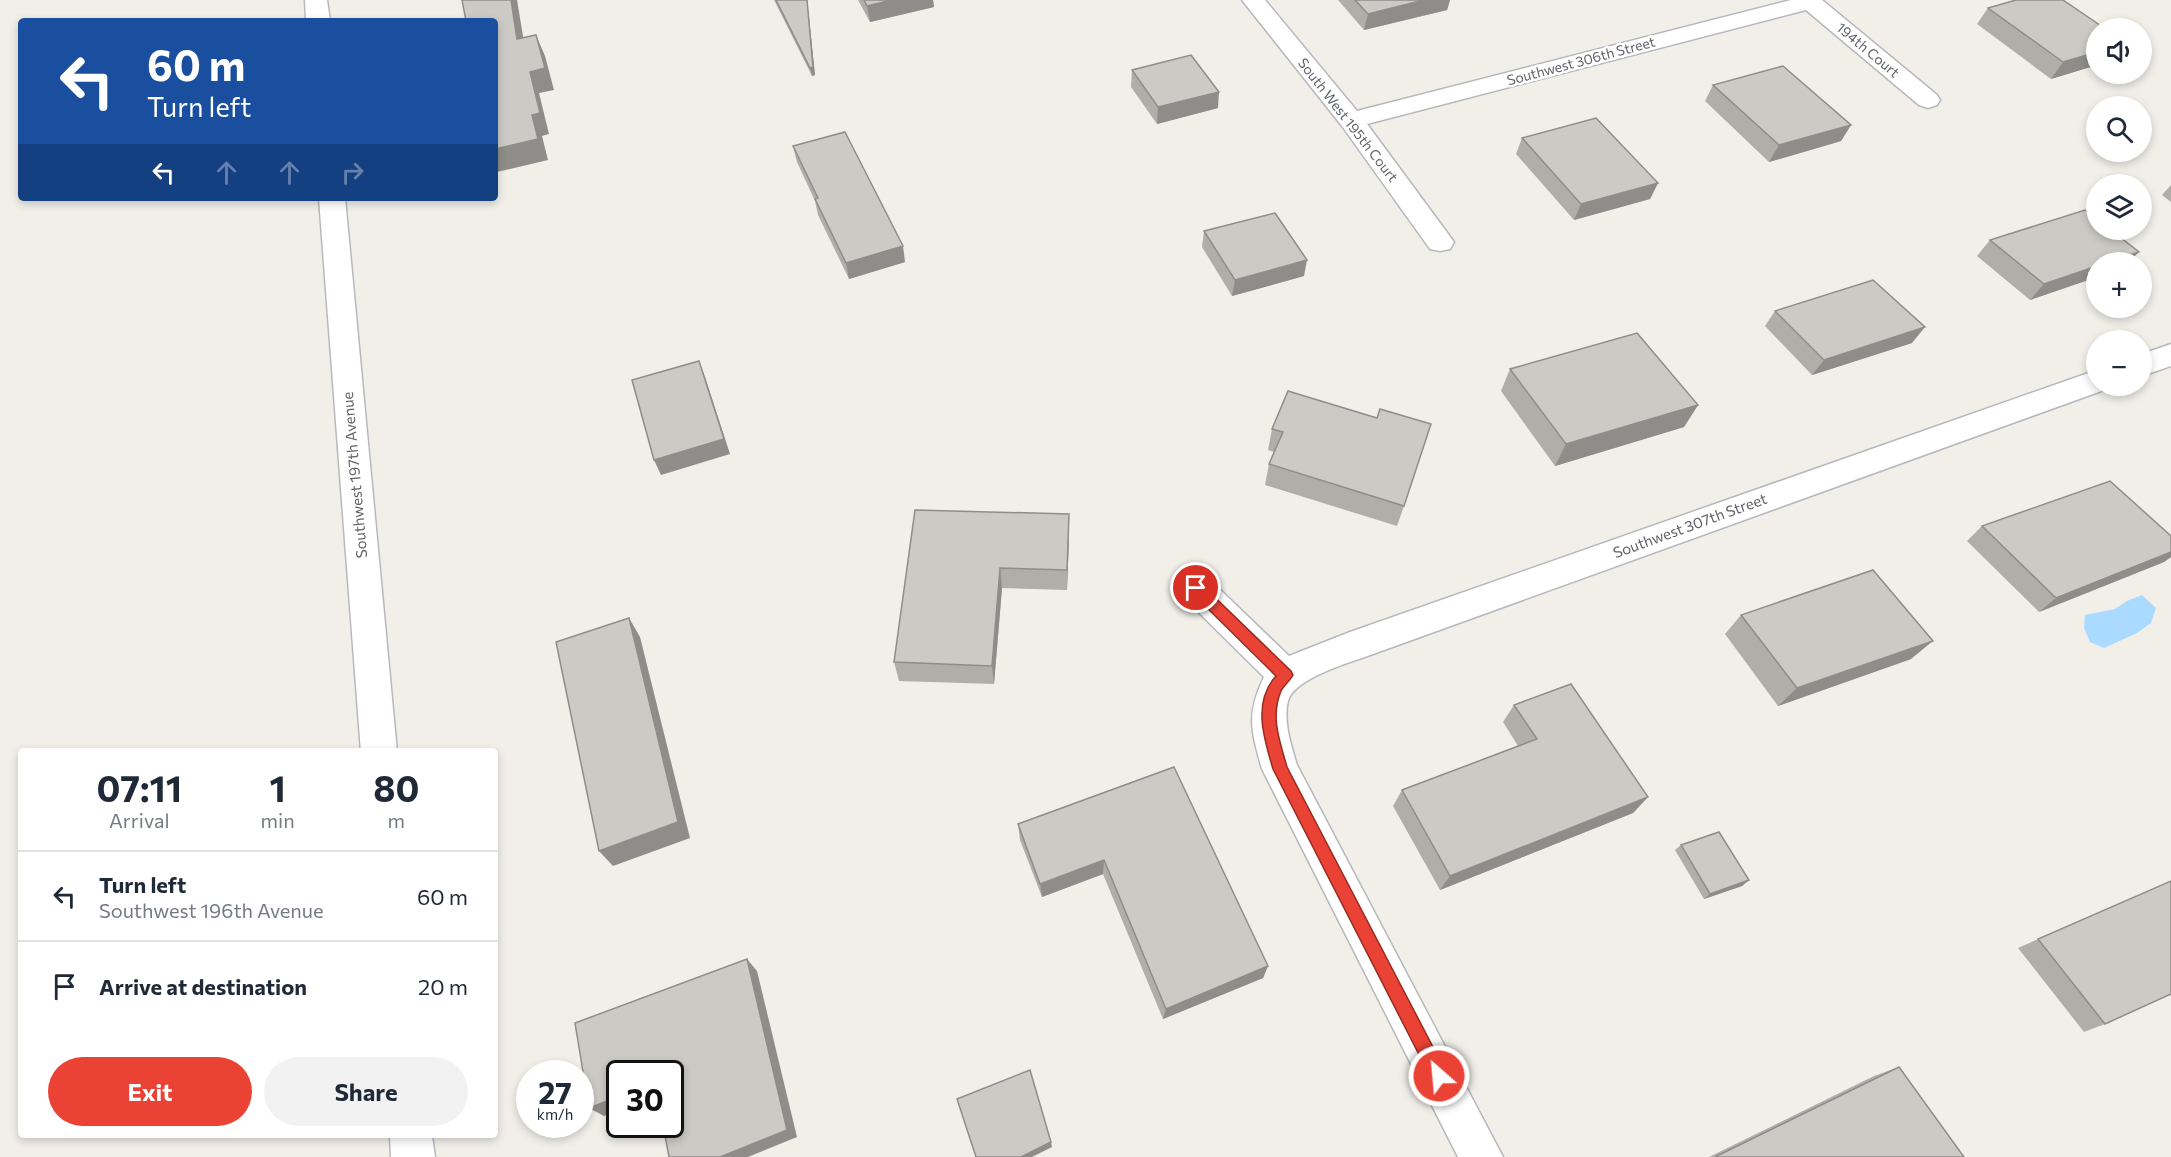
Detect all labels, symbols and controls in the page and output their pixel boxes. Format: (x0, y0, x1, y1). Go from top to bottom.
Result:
map controls (2086, 18, 2152, 396)
button: sound (2086, 18, 2152, 84)
street label: 194th Court (1834, 19, 1903, 81)
street label: Southwest 306th Street (1505, 32, 1657, 88)
text: 60 m (147, 38, 246, 90)
icon: left (48, 42, 126, 120)
street label: South West 195th Court (1295, 54, 1402, 185)
text: Turn left (147, 90, 251, 123)
button: search (2086, 96, 2152, 162)
icon: left (147, 156, 180, 189)
icon: ahead (210, 156, 243, 189)
icon: ahead (273, 156, 306, 189)
icon: right (336, 156, 369, 189)
button: layers (2086, 174, 2152, 240)
button: + (2086, 252, 2152, 318)
button: − (2086, 330, 2152, 396)
street label: Southwest 197th Avenue (338, 391, 370, 559)
street label: Southwest 307th Street (1610, 489, 1769, 561)
pin (1170, 562, 1221, 613)
icon: arrive (1179, 571, 1212, 604)
text: 07:11 (97, 765, 182, 809)
text: 1 (269, 765, 286, 809)
text: 80 (373, 765, 419, 809)
text: Arrival (109, 808, 170, 832)
text: min (261, 808, 295, 832)
text: m (388, 808, 405, 832)
text: Turn left (99, 871, 186, 898)
icon: left (48, 880, 81, 913)
text: 60 m (417, 883, 468, 910)
text: Southwest 196th Avenue (99, 898, 324, 922)
icon: arrive (48, 970, 81, 1003)
text: Arrive at destination (99, 973, 307, 1000)
text: 20 m (418, 973, 468, 1000)
position arrow (1407, 1044, 1471, 1108)
button: Exit (48, 1057, 252, 1126)
button: Share (264, 1057, 468, 1126)
speed limit sign: 30 (606, 1060, 684, 1138)
text: 27 (538, 1073, 572, 1110)
text: km/h (537, 1105, 573, 1123)

